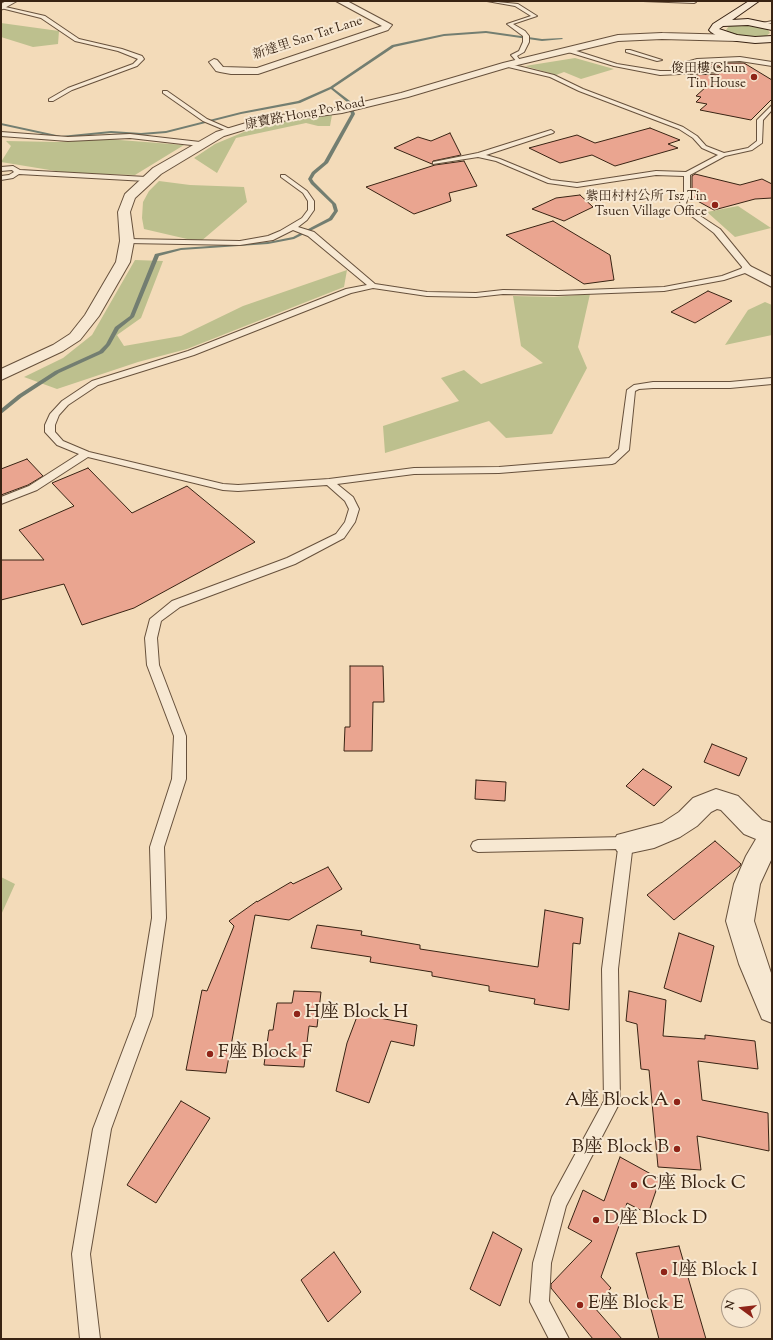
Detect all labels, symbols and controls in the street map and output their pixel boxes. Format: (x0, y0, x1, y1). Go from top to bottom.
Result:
street label: 新達里 San Tat Lane (251, 14, 365, 64)
place label: 俊田樓 Chun Tin House (671, 62, 746, 93)
marker: 俊田樓 Chun Tin House (749, 72, 759, 82)
street label: 康寶路 Hong Po Road (244, 96, 366, 134)
place label: 紫田村村公所 Tsz Tin Tsuen Village Office (586, 190, 707, 221)
marker: 紫田村村公所 Tsz Tin Tsuen Village Office (710, 200, 720, 210)
place label: H座 Block H (305, 1003, 408, 1025)
marker: H座 Block H (292, 1009, 302, 1019)
place label: F座 Block F (218, 1043, 312, 1065)
marker: F座 Block F (205, 1049, 215, 1059)
place label: A座 Block A (565, 1091, 669, 1113)
marker: A座 Block A (672, 1097, 682, 1107)
place label: B座 Block B (572, 1138, 669, 1160)
marker: B座 Block B (672, 1144, 682, 1154)
place label: C座 Block C (642, 1174, 746, 1196)
marker: C座 Block C (629, 1180, 639, 1190)
place label: D座 Block D (604, 1209, 707, 1231)
marker: D座 Block D (591, 1215, 601, 1225)
place label: I座 Block I (672, 1261, 758, 1283)
marker: I座 Block I (659, 1267, 669, 1277)
north arrow (721, 1288, 761, 1328)
place label: E座 Block E (588, 1294, 684, 1316)
text: N (722, 1299, 739, 1311)
marker: E座 Block E (575, 1300, 585, 1310)

